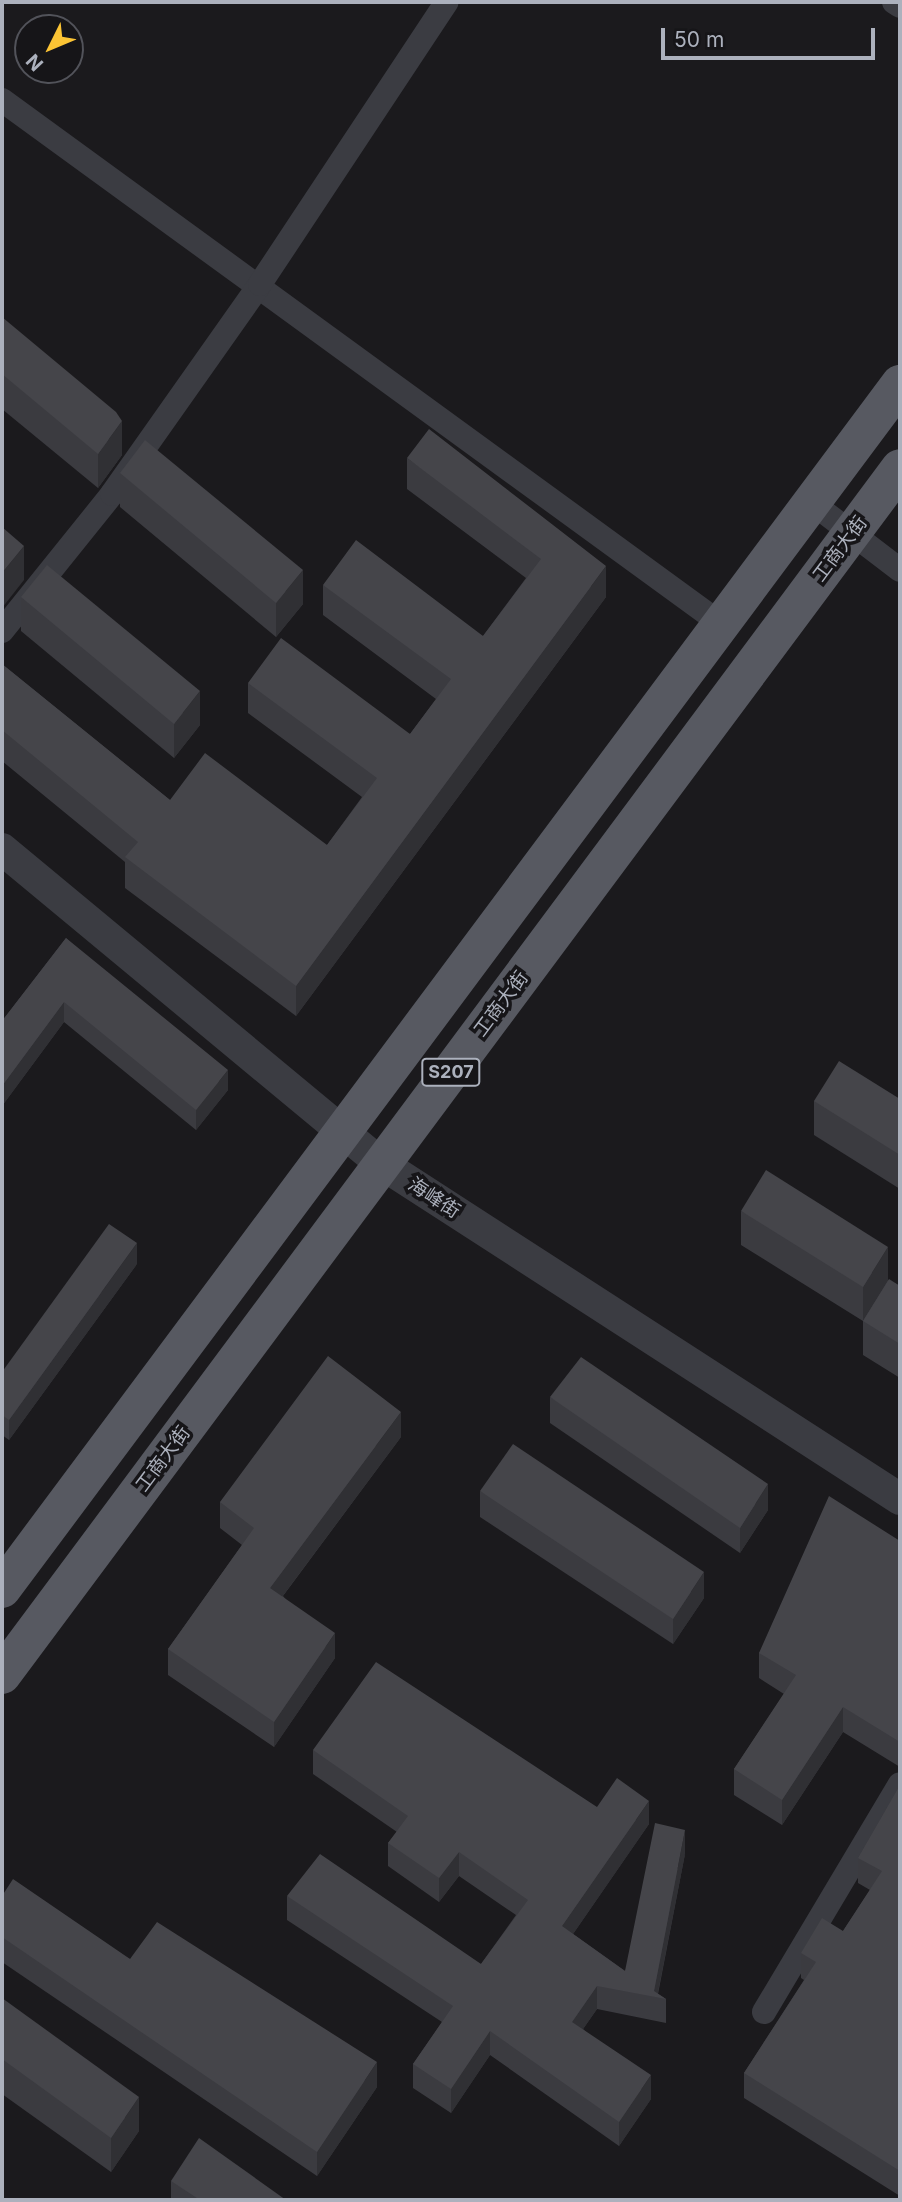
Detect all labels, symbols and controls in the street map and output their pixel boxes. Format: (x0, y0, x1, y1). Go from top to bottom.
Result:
north arrow (14, 14, 84, 84)
scale bar (664, 14, 878, 58)
text: 50 m (674, 27, 724, 52)
text: N (21, 49, 48, 75)
street label: 工商大街 (808, 512, 872, 586)
street label: 工商大街 (469, 967, 533, 1041)
road number: S207 (421, 1058, 481, 1086)
street label: 海峰街 (404, 1173, 464, 1223)
street label: 工商大街 (131, 1422, 195, 1496)

